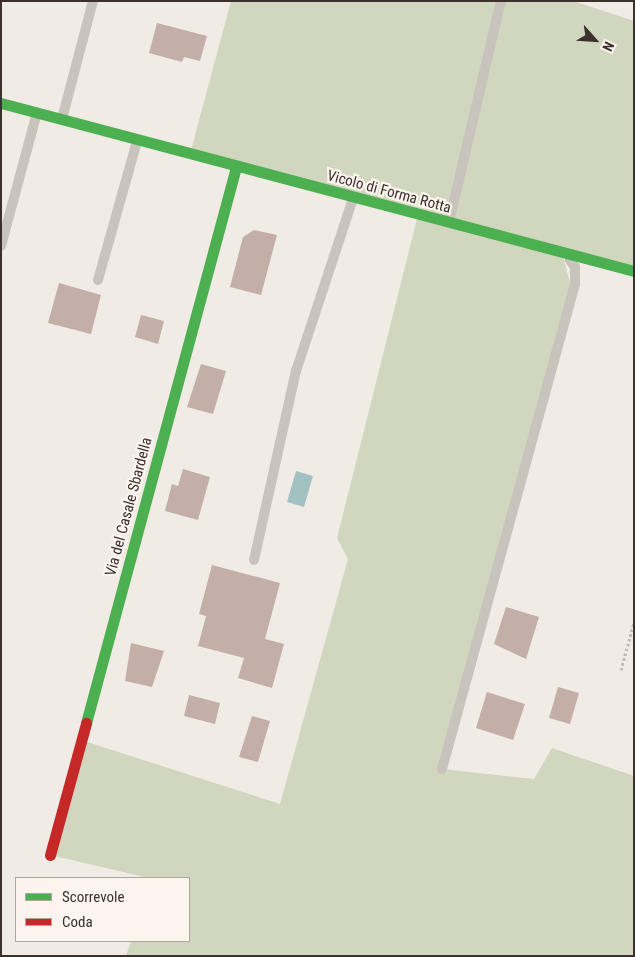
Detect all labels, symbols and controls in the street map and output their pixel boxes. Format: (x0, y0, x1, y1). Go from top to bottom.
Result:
north arrow (570, 15, 620, 65)
text: N (599, 39, 618, 54)
street label: Vicolo di Forma Rotta (325, 167, 453, 217)
street label: Via del Casale Sbardella (102, 436, 156, 578)
legend (15, 877, 190, 942)
text: Scorrevole (62, 888, 124, 906)
text: Coda (62, 913, 93, 931)

